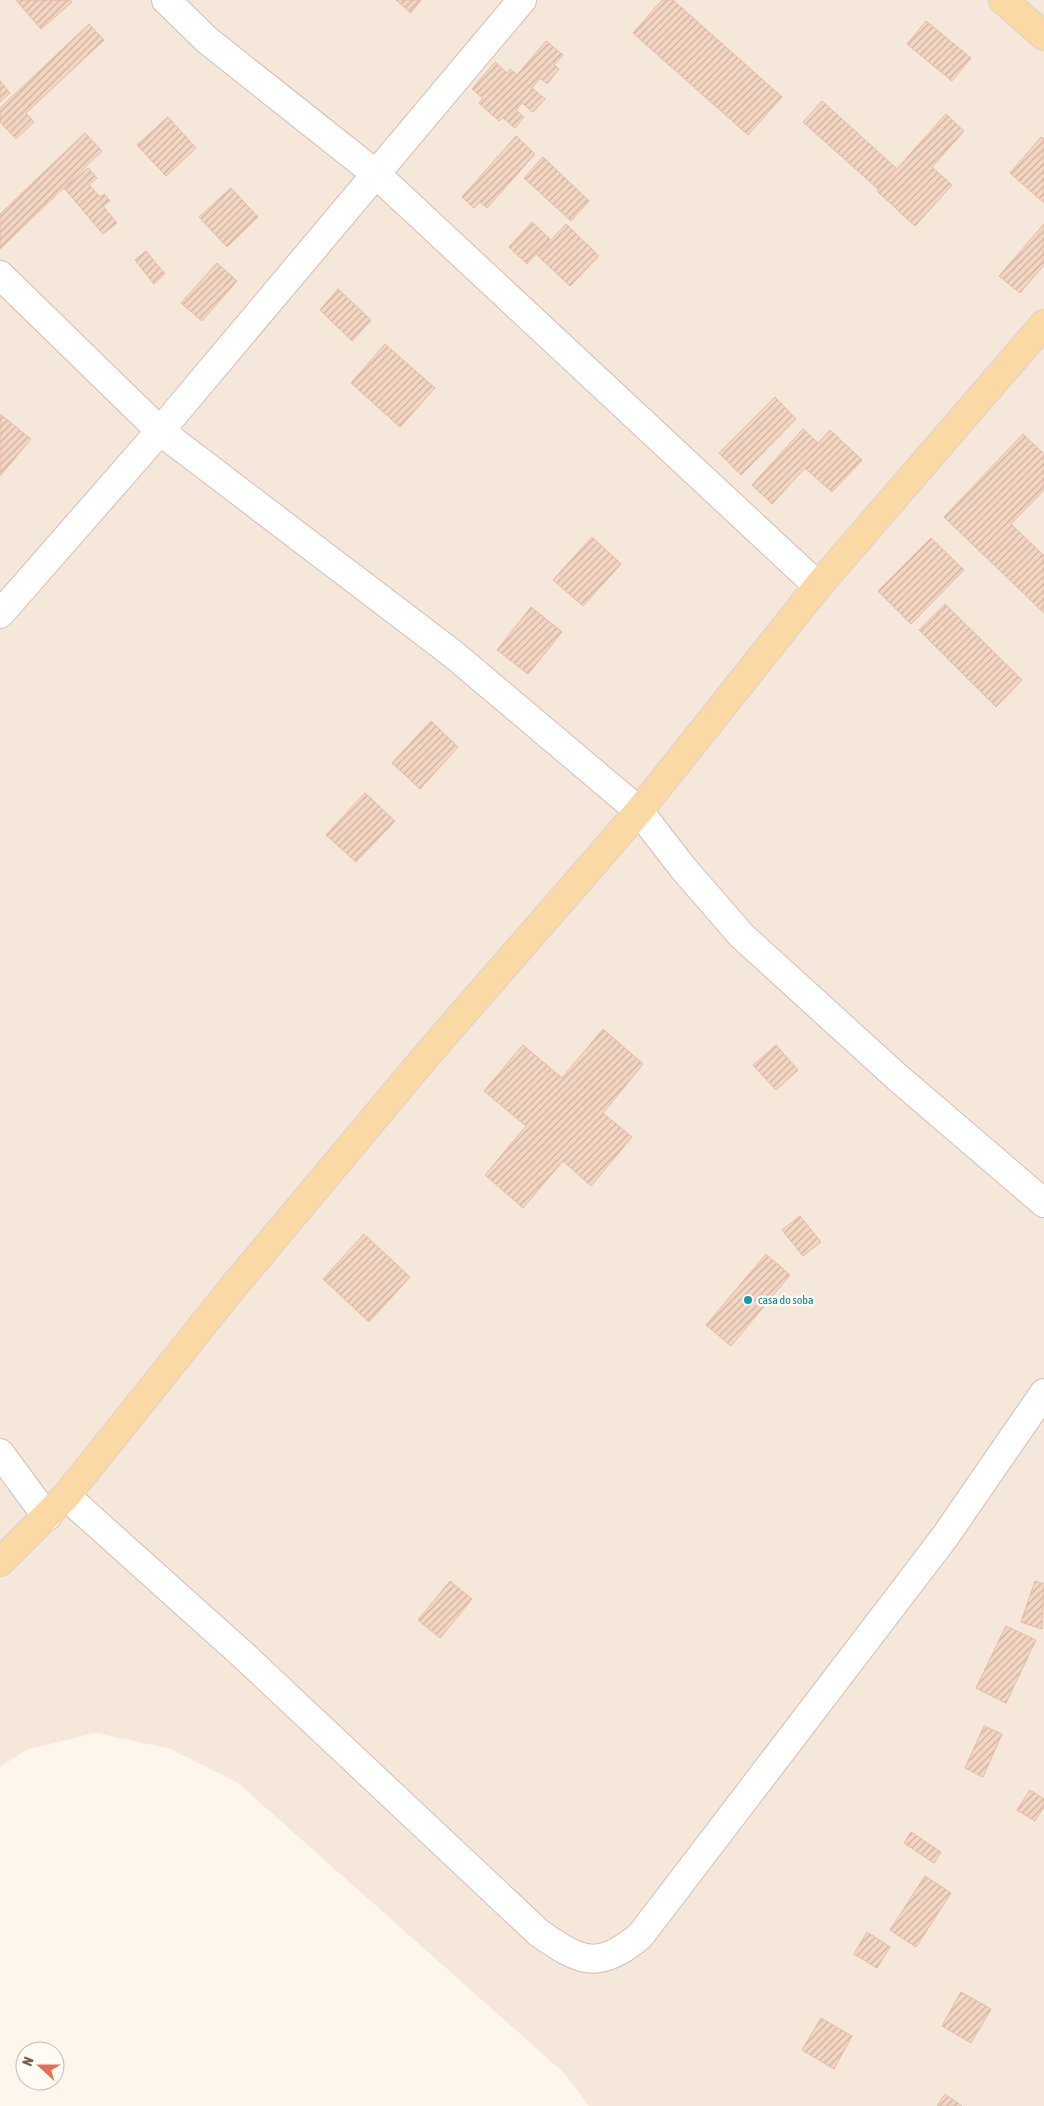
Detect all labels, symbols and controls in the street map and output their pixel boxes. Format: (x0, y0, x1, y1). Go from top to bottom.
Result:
place label: casa do soba (758, 1293, 814, 1307)
marker: casa do soba (742, 1294, 754, 1306)
north arrow (15, 2041, 65, 2091)
text: N (19, 2055, 37, 2068)

